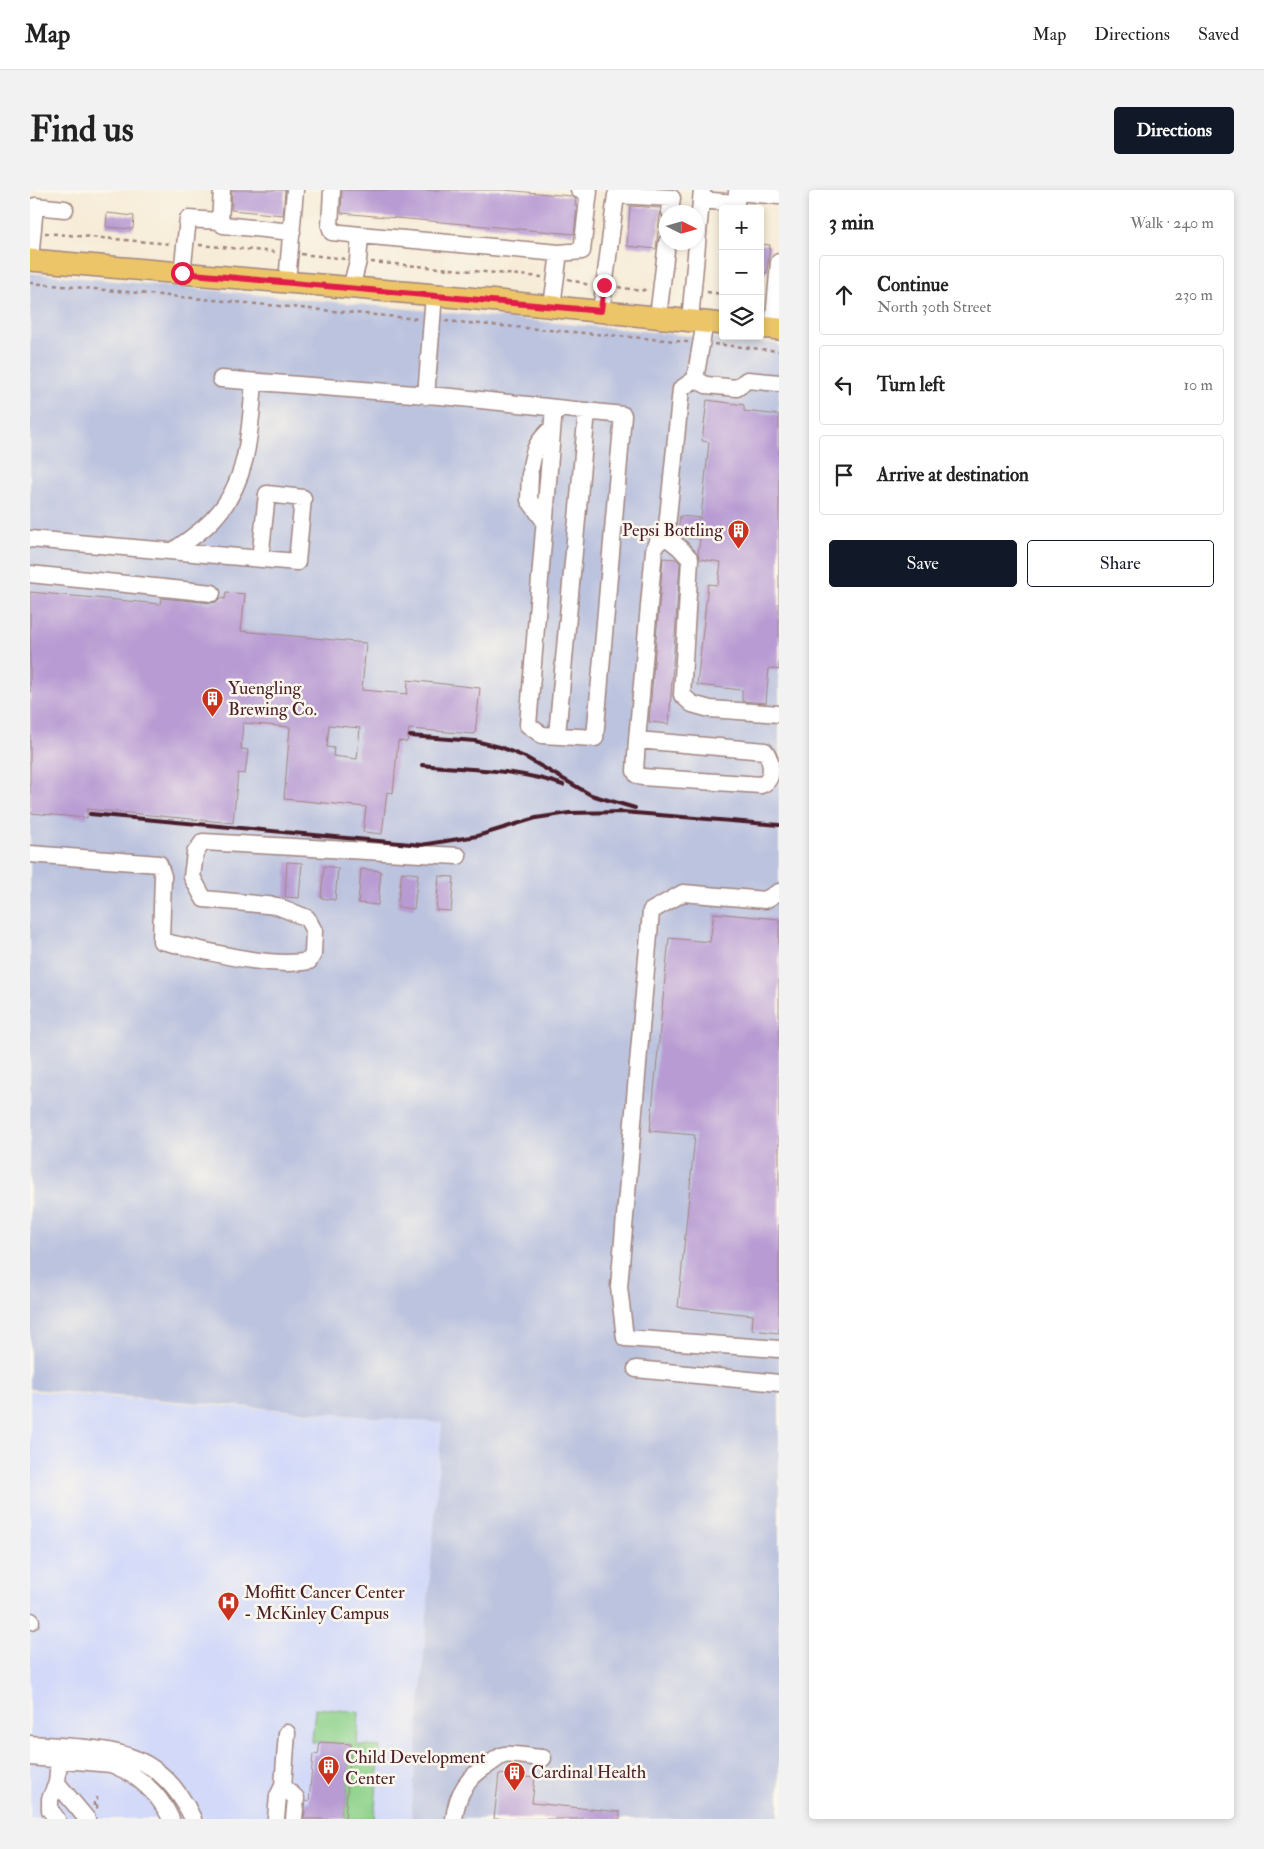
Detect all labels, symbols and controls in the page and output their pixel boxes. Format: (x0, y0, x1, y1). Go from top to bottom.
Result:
text: Map (25, 19, 70, 50)
text: Map (1033, 23, 1066, 46)
text: Directions (1094, 23, 1170, 46)
text: Saved (1198, 23, 1239, 46)
button: Directions (1114, 107, 1234, 154)
text: Find us (30, 108, 134, 152)
north arrow (659, 205, 704, 250)
map controls (719, 205, 764, 340)
button: + (719, 205, 764, 250)
text: 3 min (829, 209, 874, 236)
text: Walk · 240 m (1130, 213, 1214, 233)
button: − (719, 250, 764, 295)
route start (171, 262, 194, 285)
text: Continue (877, 273, 948, 297)
route end (593, 274, 616, 297)
icon: ahead (830, 281, 858, 309)
text: 230 m (1175, 285, 1213, 305)
button: layers (719, 295, 764, 340)
text: North 30th Street (877, 297, 991, 317)
icon: left (830, 371, 858, 399)
text: Turn left (877, 373, 945, 397)
text: 10 m (1183, 375, 1213, 395)
icon: arrive (830, 461, 858, 489)
text: Arrive at destination (877, 463, 1029, 487)
building icon: Pepsi Bottling (727, 518, 751, 549)
place label: Pepsi Bottling (622, 519, 724, 542)
button: Save (829, 540, 1017, 587)
button: Share (1027, 540, 1214, 587)
place label: Yuengling Brewing Co. (228, 677, 317, 721)
building icon: Yuengling Brewing Co. (200, 686, 224, 717)
place label: Moffitt Cancer Center - McKinley Campus (244, 1581, 405, 1625)
hospital icon: Moffitt Cancer Center - McKinley Campus (216, 1590, 240, 1621)
place label: Child Development Center (345, 1746, 486, 1790)
building icon: Child Development Center (317, 1755, 341, 1786)
building icon: Cardinal Health (503, 1760, 527, 1791)
place label: Cardinal Health (531, 1761, 647, 1784)

